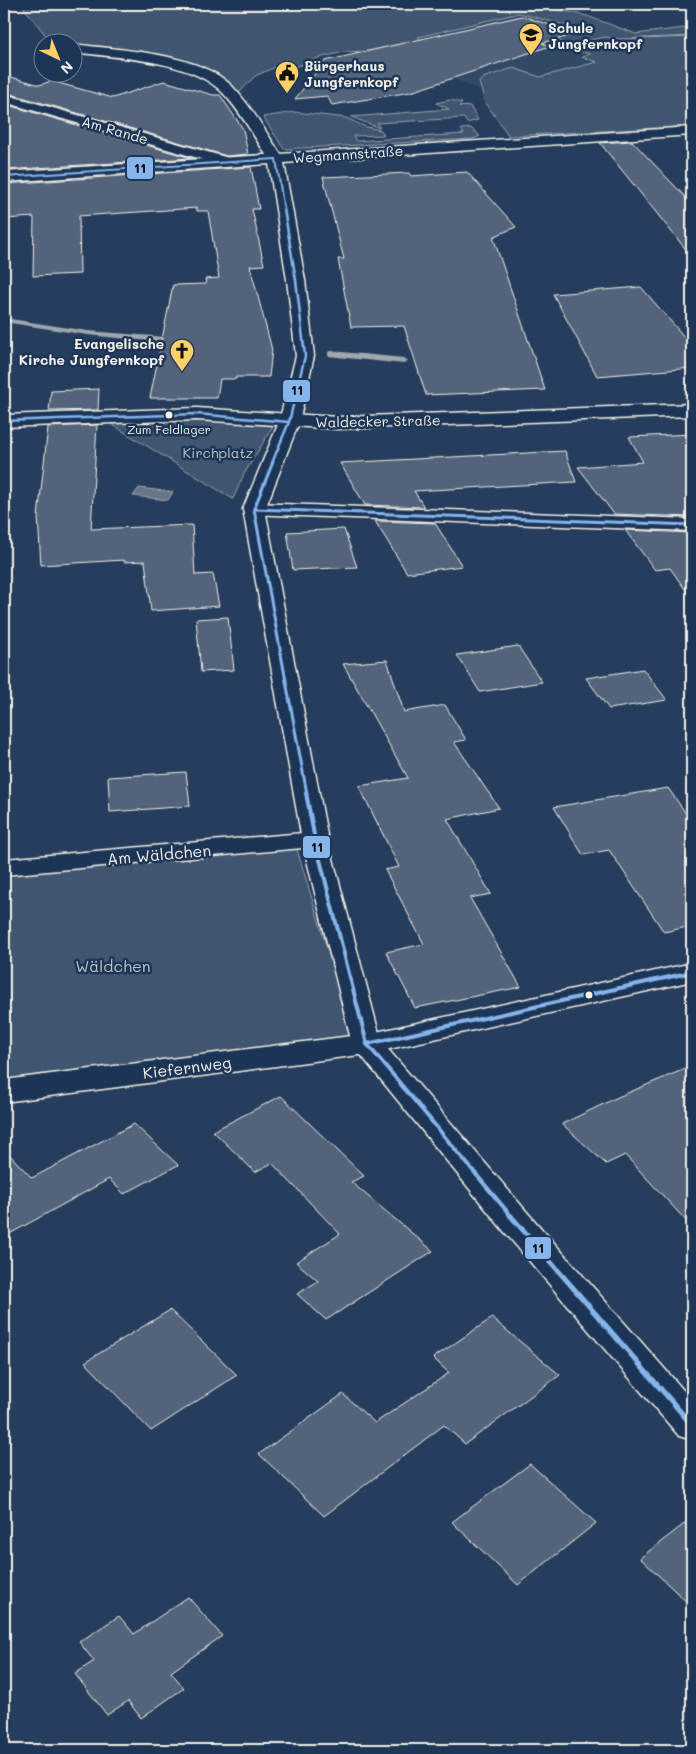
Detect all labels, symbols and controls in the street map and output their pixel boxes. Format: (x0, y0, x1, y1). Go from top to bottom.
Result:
place label: Schule Jungfernkopf (548, 18, 643, 53)
school or university icon: Schule Jungfernkopf (518, 22, 544, 56)
north arrow (32, 32, 82, 82)
place label: Bürgerhaus Jungfernkopf (304, 56, 399, 91)
text: N (57, 57, 78, 78)
public building icon: Bürgerhaus Jungfernkopf (274, 60, 300, 94)
street label: Am Rande (80, 111, 150, 149)
street label: Wegmannstraße (292, 141, 404, 167)
line badge: 11 (126, 156, 154, 180)
text: 11 (134, 158, 146, 177)
place label: Evangelische Kirche Jungfernkopf (19, 334, 165, 369)
church icon: Evangelische Kirche Jungfernkopf (169, 338, 195, 372)
line badge: 11 (282, 379, 311, 403)
text: 11 (291, 380, 303, 399)
marker: Zum Feldlager (164, 410, 174, 420)
street label: Waldecker Straße (315, 410, 441, 432)
place label: Zum Feldlager (127, 421, 211, 437)
park label: Kirchplatz (183, 443, 254, 462)
line badge: 11 (302, 835, 331, 859)
text: 11 (311, 837, 323, 856)
street label: Am Wäldchen (106, 839, 212, 869)
park label: Wäldchen (75, 955, 151, 976)
unlabelled marker (584, 990, 594, 1000)
street label: Kiefernweg (141, 1051, 233, 1083)
line badge: 11 (524, 1236, 552, 1260)
text: 11 (532, 1238, 544, 1257)

